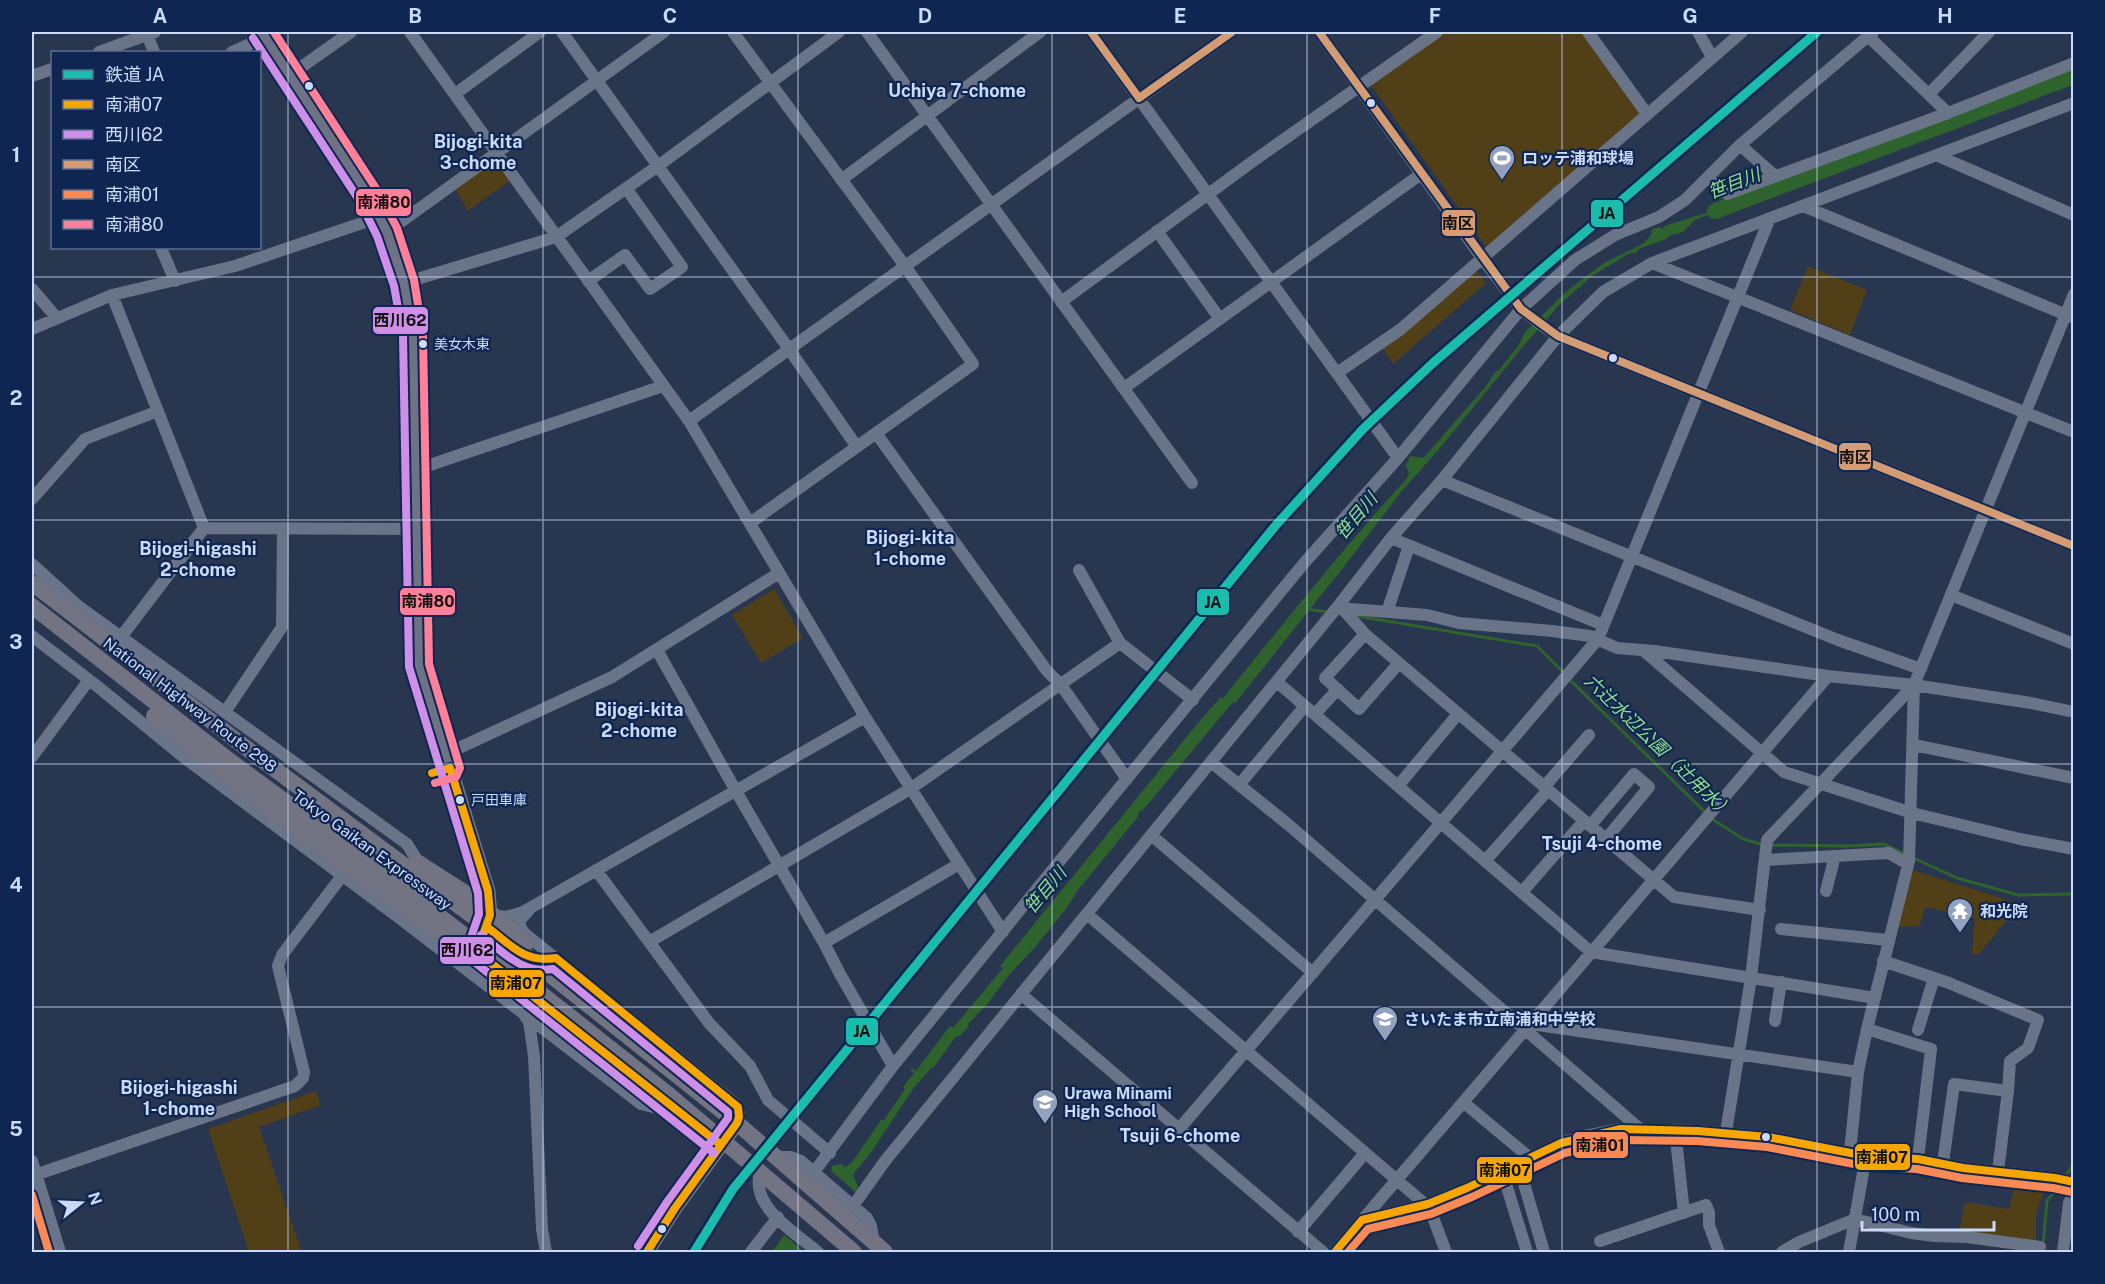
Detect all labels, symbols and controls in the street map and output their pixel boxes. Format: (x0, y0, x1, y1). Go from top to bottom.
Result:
text: A (153, 4, 167, 28)
text: B (408, 4, 422, 28)
text: C (663, 4, 677, 28)
text: D (918, 4, 932, 28)
text: E (1174, 4, 1186, 28)
text: F (1429, 4, 1441, 28)
text: G (1682, 4, 1698, 28)
text: H (1937, 4, 1953, 28)
legend (51, 51, 261, 249)
text: 鉄道 JA (105, 64, 165, 85)
unlabelled marker (303, 80, 315, 92)
district label: Uchiya 7-chome (888, 80, 1026, 101)
text: 南浦07 (105, 94, 163, 115)
unlabelled marker (1365, 97, 1377, 109)
text: 西川62 (105, 124, 163, 145)
district label: Bijogi-kita 3-chome (434, 131, 522, 173)
text: 1 (12, 143, 20, 167)
sports icon: ロッテ浦和球場 (1487, 143, 1517, 181)
place label: ロッテ浦和球場 (1522, 149, 1634, 168)
text: 南区 (105, 154, 141, 175)
water label: 笹目川 (1705, 163, 1765, 202)
text: 南浦01 (105, 184, 159, 205)
line badge: 南浦80 (355, 188, 412, 217)
text: 南浦80 (358, 193, 411, 212)
line badge: JA (1590, 199, 1624, 228)
text: JA (1598, 204, 1616, 223)
line badge: 南区 (1441, 209, 1476, 237)
text: 南浦80 (105, 214, 164, 235)
text: 南区 (1442, 214, 1474, 233)
line badge: 西川62 (372, 306, 429, 335)
text: 西川62 (374, 311, 426, 330)
place label: 美女木東 (434, 336, 490, 352)
marker: 美女木東 (417, 338, 429, 350)
unlabelled marker (1607, 352, 1619, 364)
text: 2 (10, 386, 22, 410)
line badge: 南区 (1838, 442, 1872, 471)
text: 南区 (1839, 448, 1871, 467)
water label: 笹目川 (1331, 487, 1383, 543)
district label: Bijogi-kita 1-chome (866, 527, 954, 569)
district label: Bijogi-higashi 2-chome (139, 538, 257, 580)
line badge: 南浦80 (399, 587, 456, 616)
line badge: JA (1196, 588, 1230, 616)
text: 南浦80 (402, 592, 455, 611)
text: JA (1204, 593, 1222, 612)
text: 3 (9, 630, 23, 654)
street label: National Highway Route 298 (99, 633, 281, 777)
water label: 六辻水辺公園（辻用水） (1580, 670, 1738, 822)
district label: Bijogi-kita 2-chome (595, 699, 683, 741)
street label: Tokyo Gaikan Expressway (289, 786, 456, 914)
place label: 戸田車庫 (471, 792, 527, 808)
marker: 戸田車庫 (454, 794, 466, 806)
district label: Tsuji 4-chome (1542, 833, 1662, 854)
water label: 笹目川 (1020, 861, 1072, 917)
text: 4 (9, 873, 23, 897)
temple icon: 和光院 (1945, 896, 1975, 934)
place label: 和光院 (1980, 902, 2028, 921)
line badge: 西川62 (439, 936, 495, 965)
text: 西川62 (441, 941, 493, 960)
line badge: 南浦07 (488, 969, 545, 998)
text: 南浦07 (490, 974, 542, 993)
school or university icon: さいたま市立南浦和中学校 (1370, 1004, 1400, 1042)
place label: さいたま市立南浦和中学校 (1404, 1010, 1596, 1029)
line badge: JA (845, 1017, 879, 1046)
text: JA (853, 1022, 871, 1041)
district label: Bijogi-higashi 1-chome (120, 1077, 238, 1119)
place label: Urawa Minami High School (1064, 1084, 1172, 1121)
school or university icon: Urawa Minami High School (1030, 1087, 1060, 1125)
text: 5 (9, 1117, 23, 1141)
district label: Tsuji 6-chome (1120, 1125, 1240, 1146)
line badge: 南浦01 (1572, 1131, 1629, 1159)
unlabelled marker (1760, 1131, 1772, 1143)
text: 南浦01 (1575, 1136, 1625, 1155)
line badge: 南浦07 (1854, 1143, 1911, 1171)
text: 南浦07 (1856, 1148, 1908, 1167)
line badge: 南浦07 (1476, 1156, 1533, 1184)
text: 南浦07 (1479, 1161, 1531, 1180)
north arrow (51, 1173, 111, 1233)
text: N (84, 1190, 106, 1207)
scale bar (1862, 1194, 1994, 1232)
text: 100 m (1871, 1204, 1920, 1225)
unlabelled marker (656, 1223, 668, 1235)

